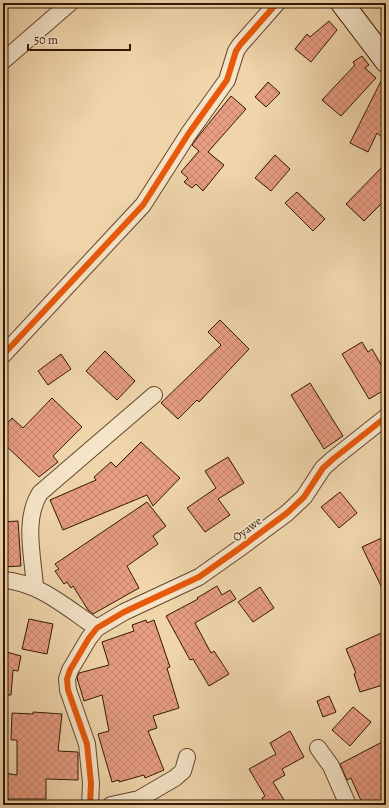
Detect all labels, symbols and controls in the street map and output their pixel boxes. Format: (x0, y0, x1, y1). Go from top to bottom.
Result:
scale bar (28, 26, 130, 52)
text: 50 m (34, 32, 58, 48)
street label: Oyawe (229, 513, 265, 545)

